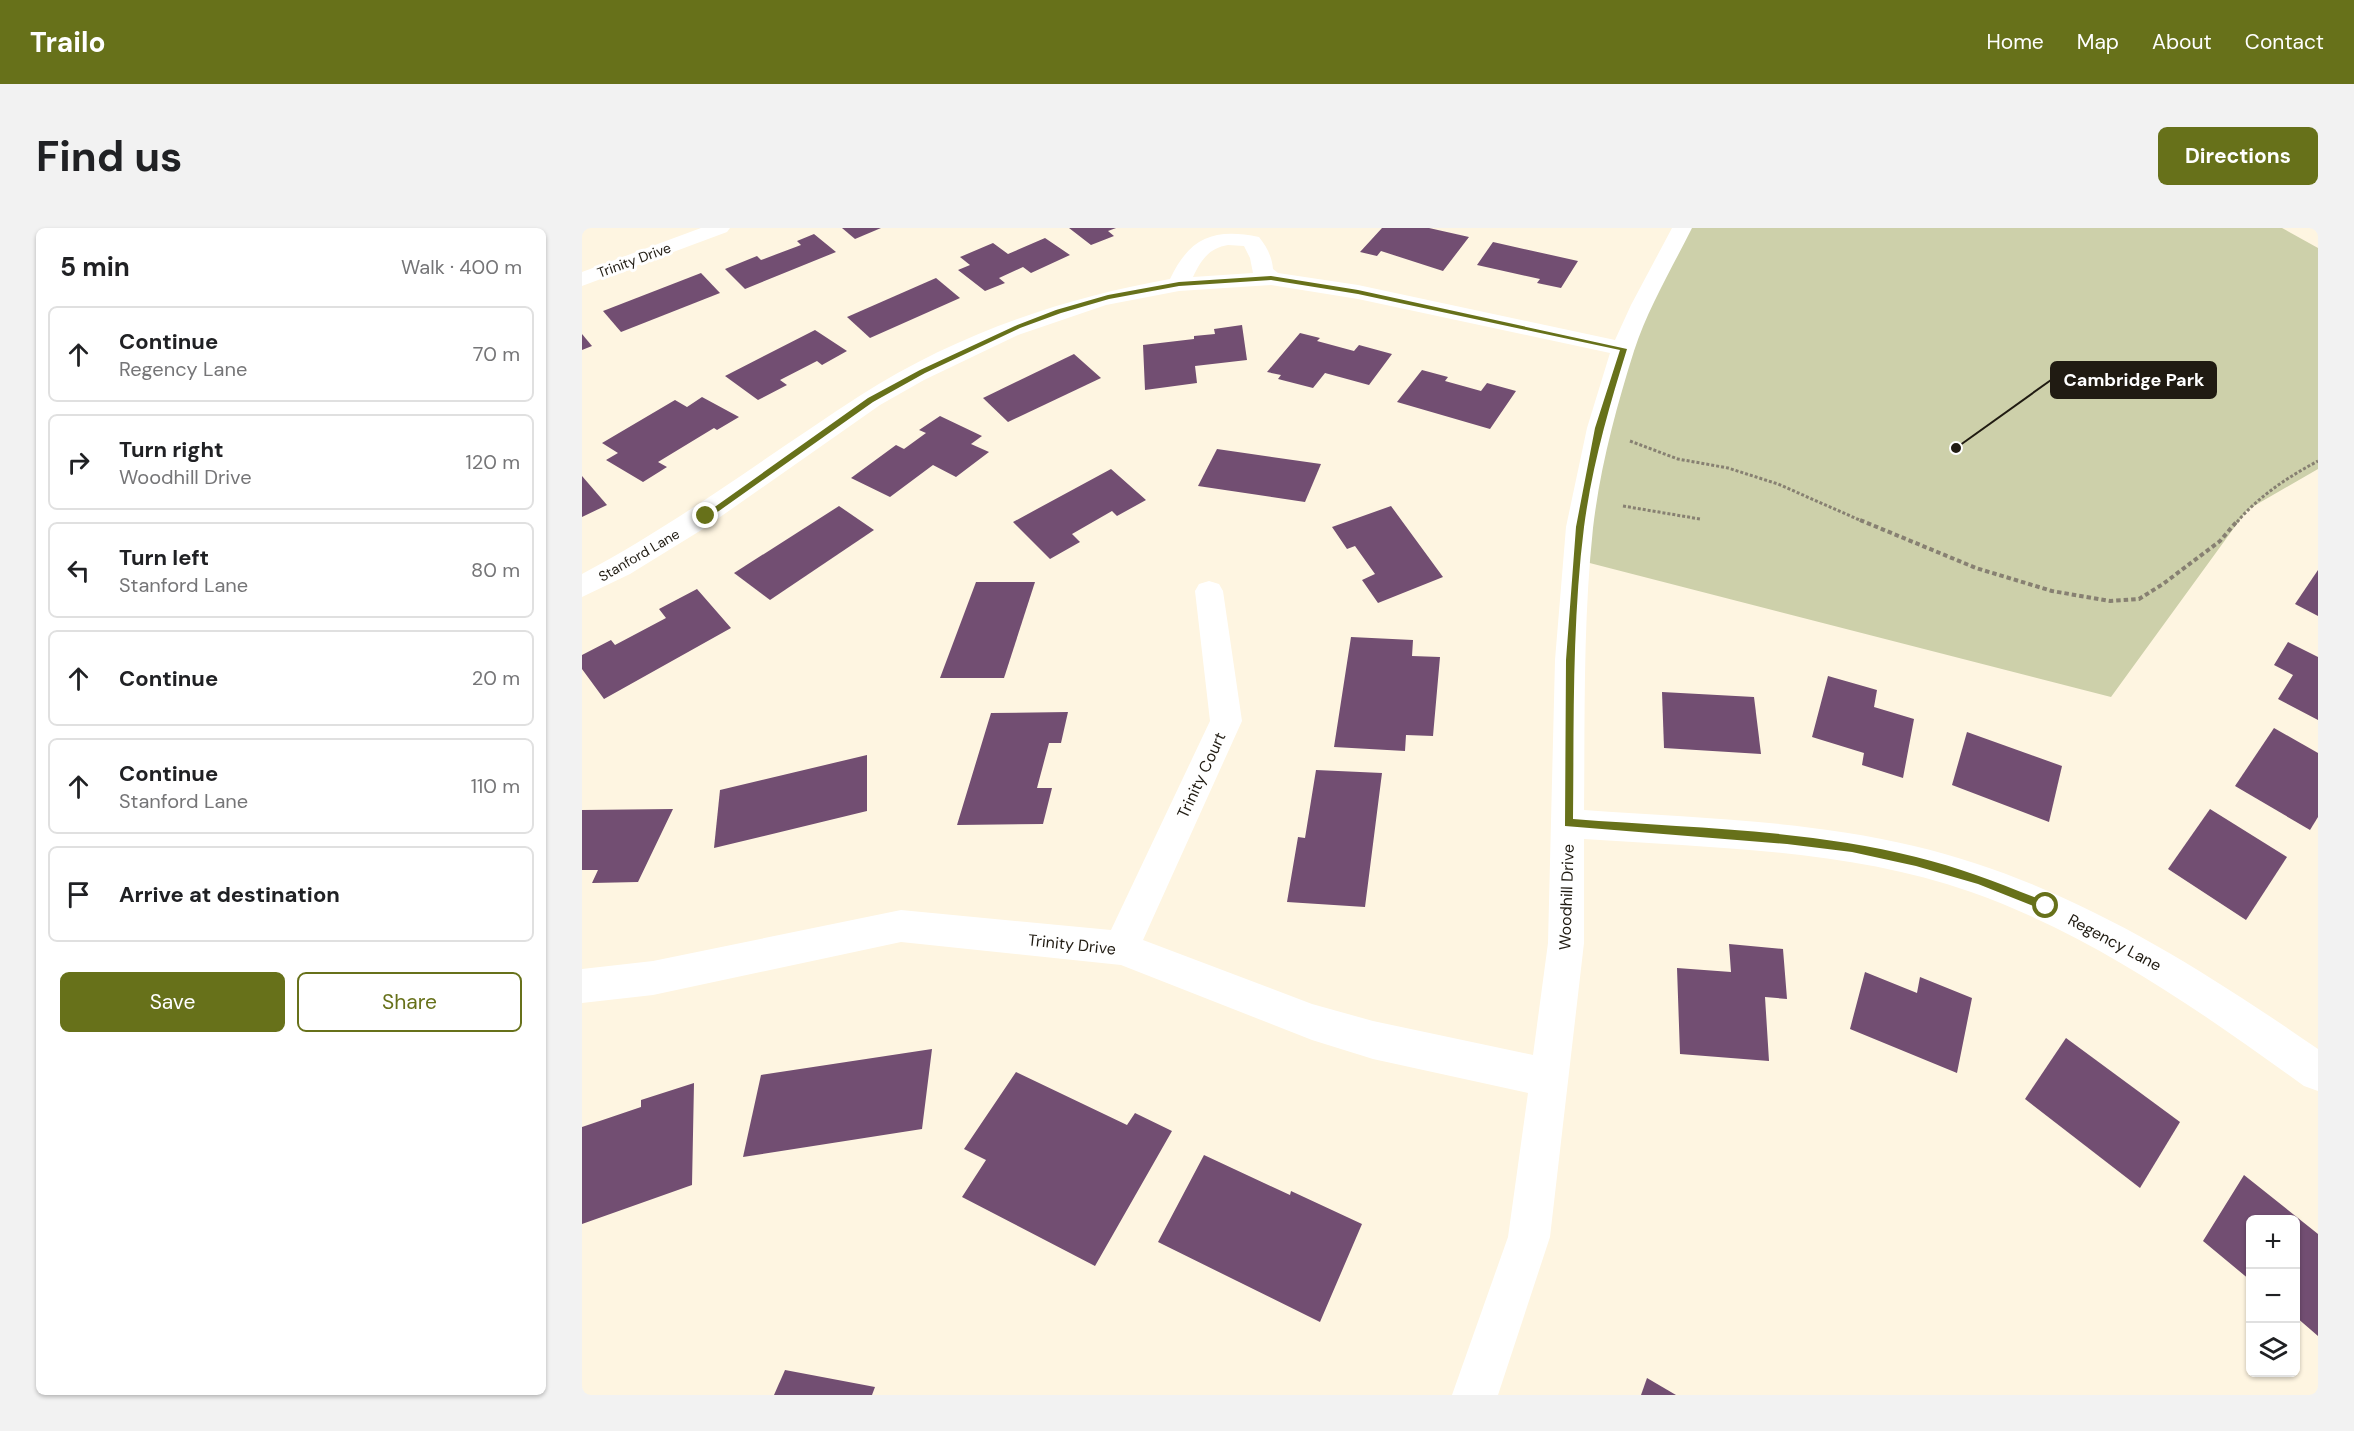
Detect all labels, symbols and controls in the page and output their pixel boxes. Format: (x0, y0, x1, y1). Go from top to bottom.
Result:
text: Trailo (30, 24, 106, 61)
text: Home (1986, 28, 2044, 56)
text: Map (2077, 28, 2119, 56)
text: About (2152, 28, 2212, 56)
text: Contact (2245, 28, 2324, 56)
button: Directions (2158, 127, 2318, 185)
text: Find us (36, 129, 182, 184)
street label: Trinity Drive (595, 238, 673, 282)
text: 5 min (60, 250, 130, 284)
text: Walk · 400 m (401, 254, 522, 280)
text: Continue (119, 327, 218, 356)
icon: ahead (62, 338, 95, 371)
text: 70 m (473, 341, 520, 367)
text: Regency Lane (119, 356, 247, 382)
callout: Cambridge Park (2051, 362, 2216, 398)
text: Cambridge Park (2064, 368, 2205, 392)
text: Turn right (119, 435, 224, 464)
icon: right (62, 446, 95, 479)
text: 120 m (466, 449, 520, 475)
text: Woodhill Drive (119, 464, 252, 490)
route end (692, 502, 718, 528)
street label: Stanford Lane (595, 525, 683, 585)
text: Turn left (119, 543, 209, 572)
icon: left (62, 554, 95, 587)
text: 80 m (471, 557, 520, 583)
text: Stanford Lane (119, 572, 248, 598)
icon: ahead (62, 662, 95, 695)
text: Continue (119, 664, 218, 693)
text: 20 m (472, 665, 520, 691)
street label: Trinity Court (1172, 729, 1231, 822)
text: Continue (119, 759, 218, 788)
icon: ahead (62, 770, 95, 803)
text: 110 m (471, 773, 520, 799)
text: Stanford Lane (119, 788, 248, 814)
street label: Woodhill Drive (1554, 844, 1579, 950)
icon: arrive (62, 878, 95, 911)
text: Arrive at destination (119, 880, 340, 909)
route start (2032, 892, 2058, 918)
street label: Regency Lane (2065, 909, 2165, 976)
street label: Trinity Drive (1027, 929, 1117, 960)
button: Save (60, 972, 285, 1032)
button: Share (297, 972, 522, 1032)
map controls (2246, 1215, 2300, 1377)
button: + (2246, 1215, 2300, 1269)
button: − (2246, 1269, 2300, 1323)
button: layers (2246, 1323, 2300, 1377)

